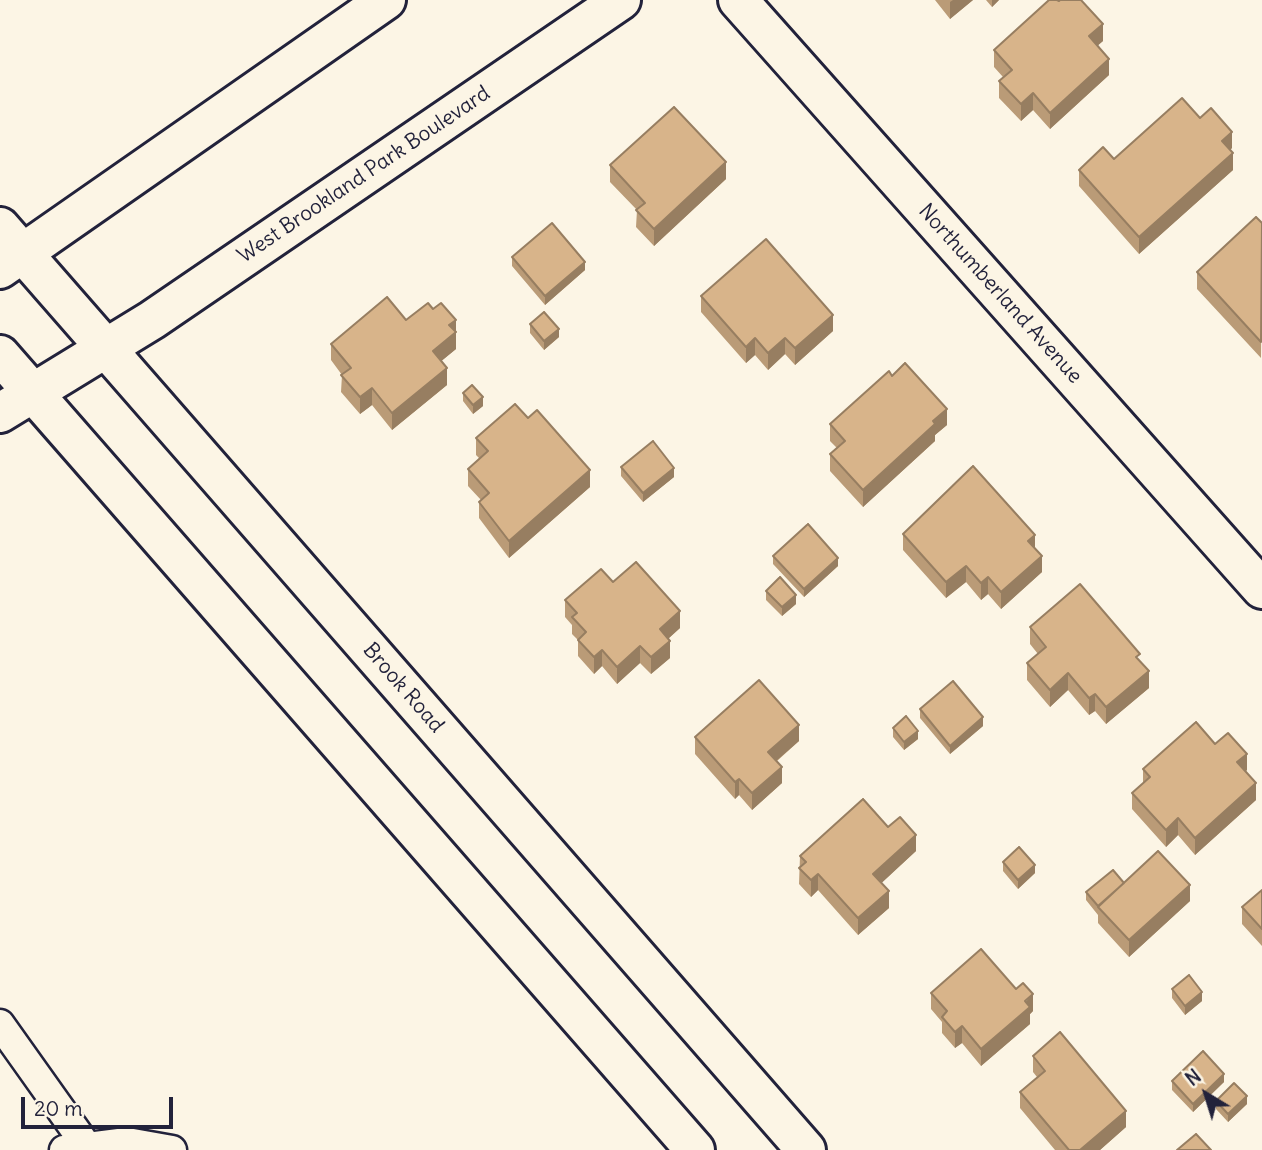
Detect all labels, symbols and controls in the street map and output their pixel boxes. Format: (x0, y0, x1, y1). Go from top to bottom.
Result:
street label: West Brookland Park Boulevard (233, 81, 495, 269)
street label: Northumberland Avenue (913, 199, 1087, 389)
street label: Brook Road (357, 638, 449, 738)
north arrow (1171, 1059, 1241, 1129)
text: N (1180, 1064, 1206, 1091)
scale bar (24, 1084, 177, 1128)
text: 20 m (34, 1095, 83, 1122)

